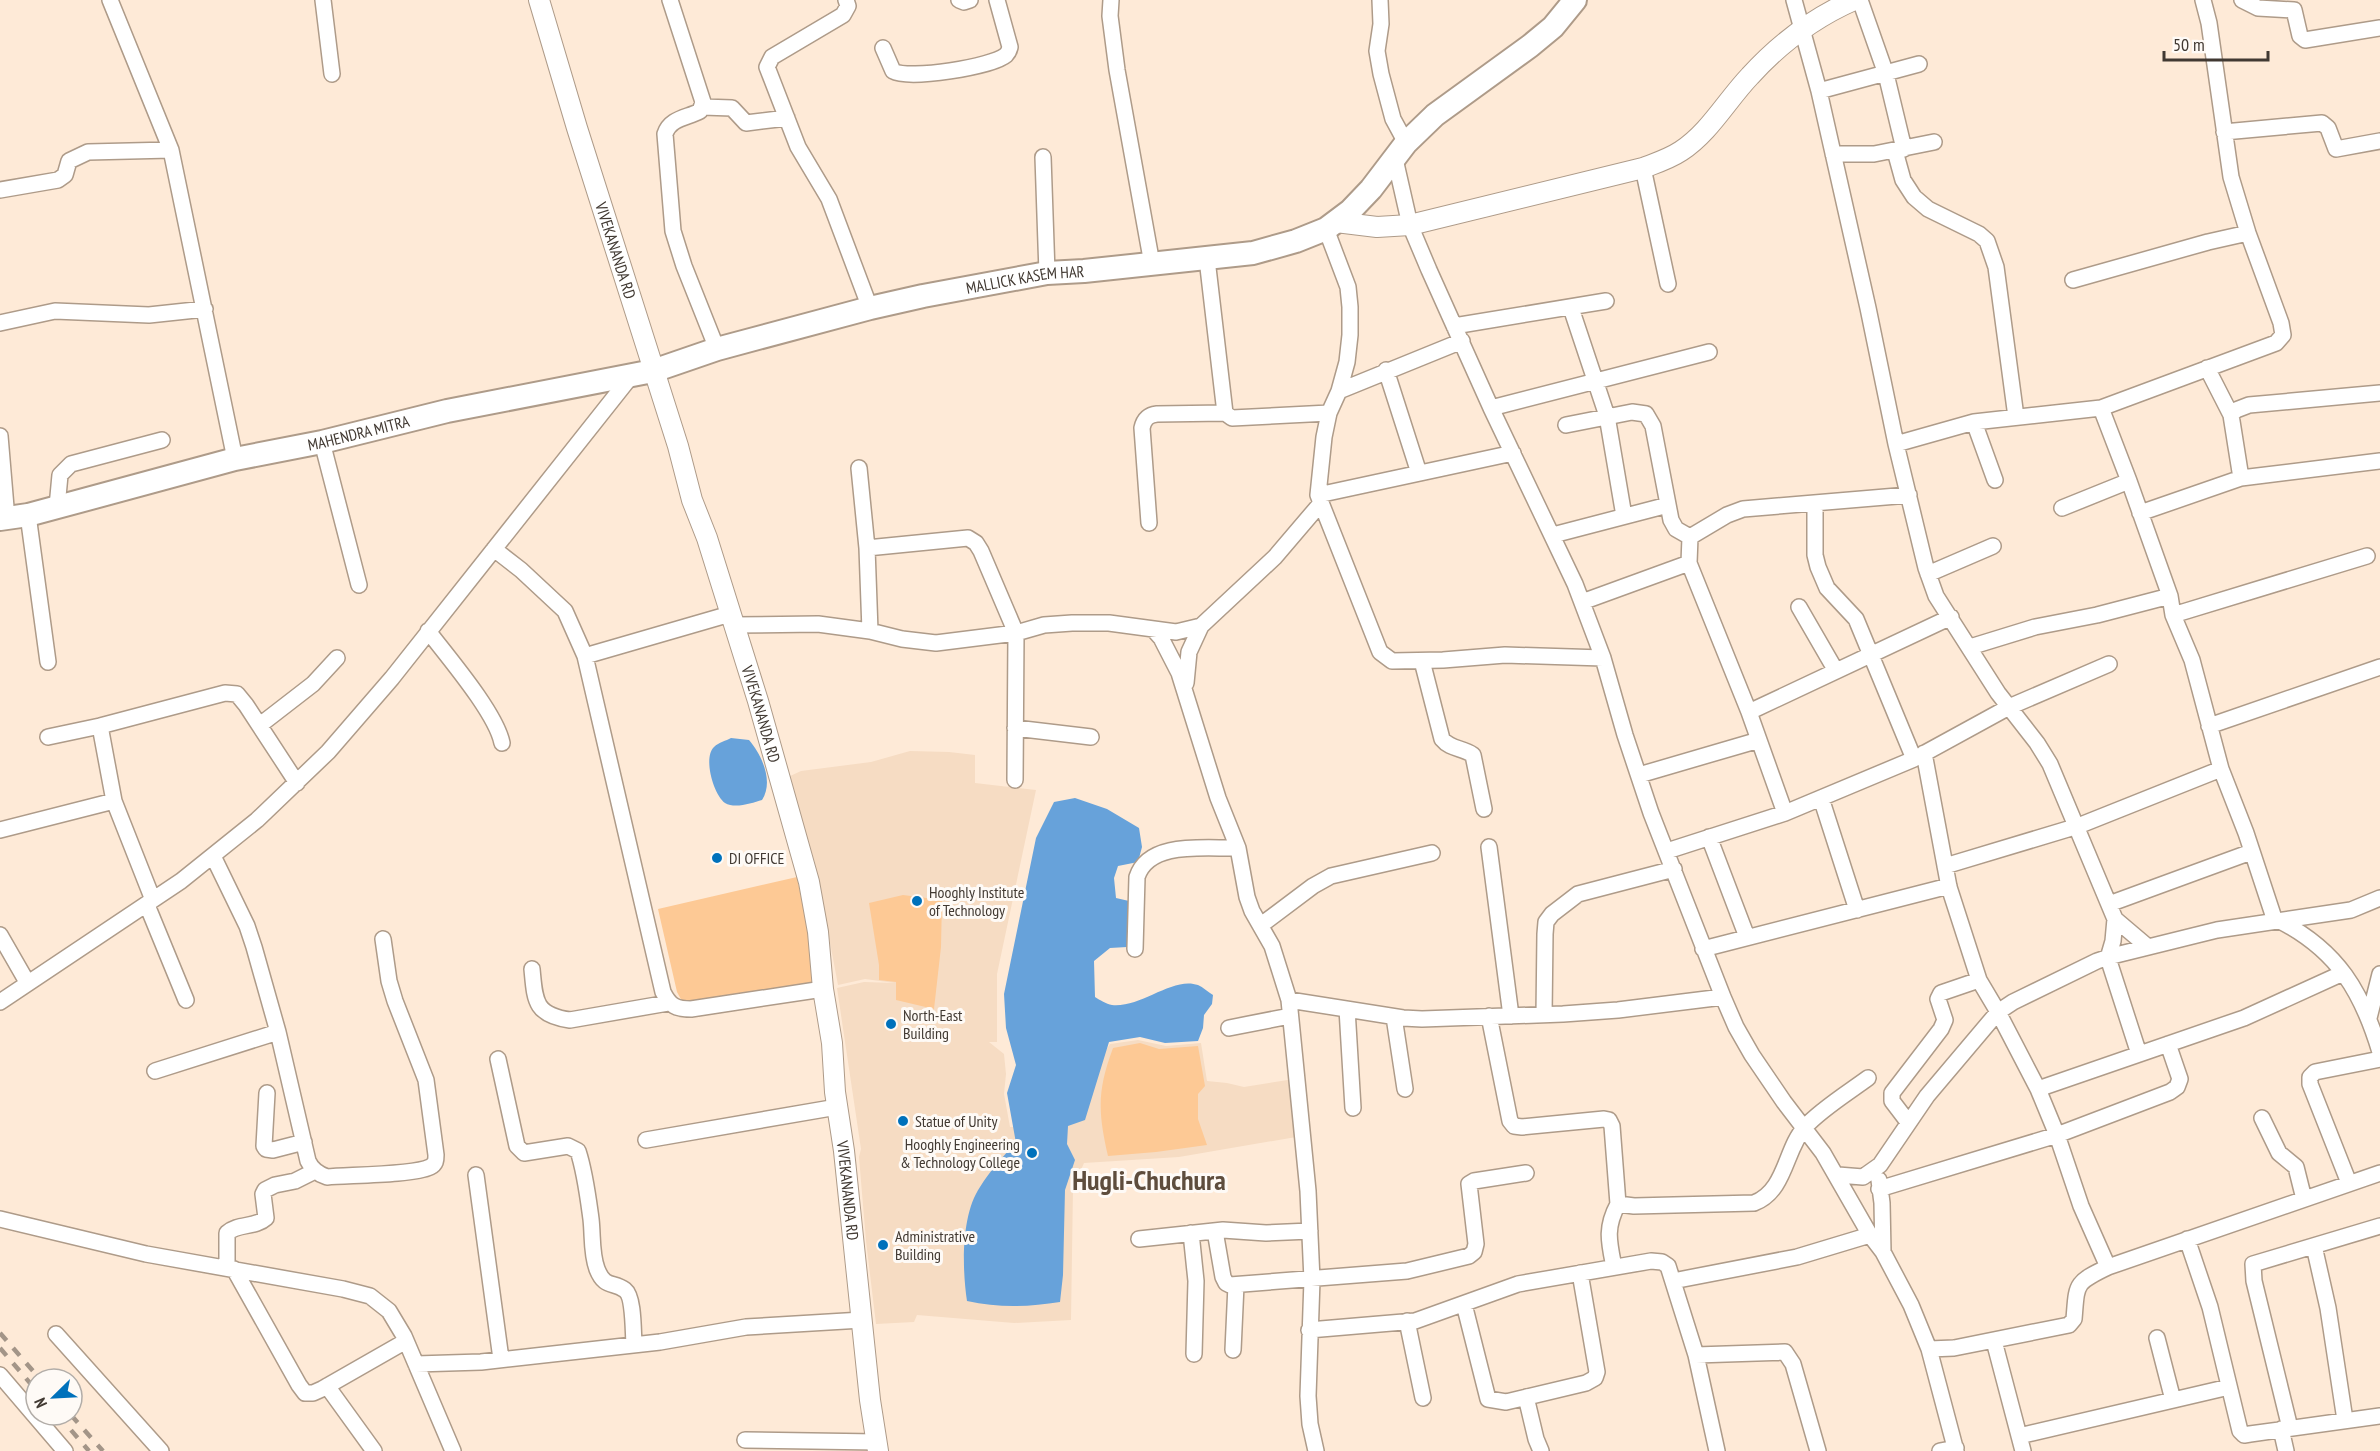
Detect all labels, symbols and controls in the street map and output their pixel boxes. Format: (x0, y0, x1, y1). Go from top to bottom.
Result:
scale bar (2164, 24, 2268, 62)
text: 50 m (2173, 33, 2205, 56)
street label: VIVEKANANDA RD (591, 199, 641, 301)
street label: MALLICK KASEM HAR (964, 261, 1085, 298)
street label: MAHENDRA MITRA (306, 411, 412, 455)
street label: VIVEKANANDA RD (737, 662, 785, 765)
place label: DI OFFICE (729, 848, 785, 868)
marker: DI OFFICE (710, 851, 724, 865)
place label: Hooghly Institute of Technology (929, 882, 1024, 920)
marker: Hooghly Institute of Technology (910, 894, 924, 908)
place label: North-East Building (903, 1005, 963, 1043)
marker: North-East Building (884, 1017, 898, 1031)
place label: Statue of Unity (915, 1111, 997, 1131)
marker: Statue of Unity (896, 1114, 910, 1128)
place label: Hooghly Engineering & Technology College (900, 1134, 1020, 1172)
street label: VIVEKANANDA RD (832, 1138, 863, 1241)
marker: Hooghly Engineering & Technology College (1025, 1146, 1039, 1160)
district label: Hugli-Chuchura (1072, 1161, 1226, 1198)
place label: Administrative Building (895, 1226, 975, 1264)
marker: Administrative Building (876, 1238, 890, 1252)
north arrow (24, 1367, 84, 1427)
text: N (29, 1395, 51, 1411)

